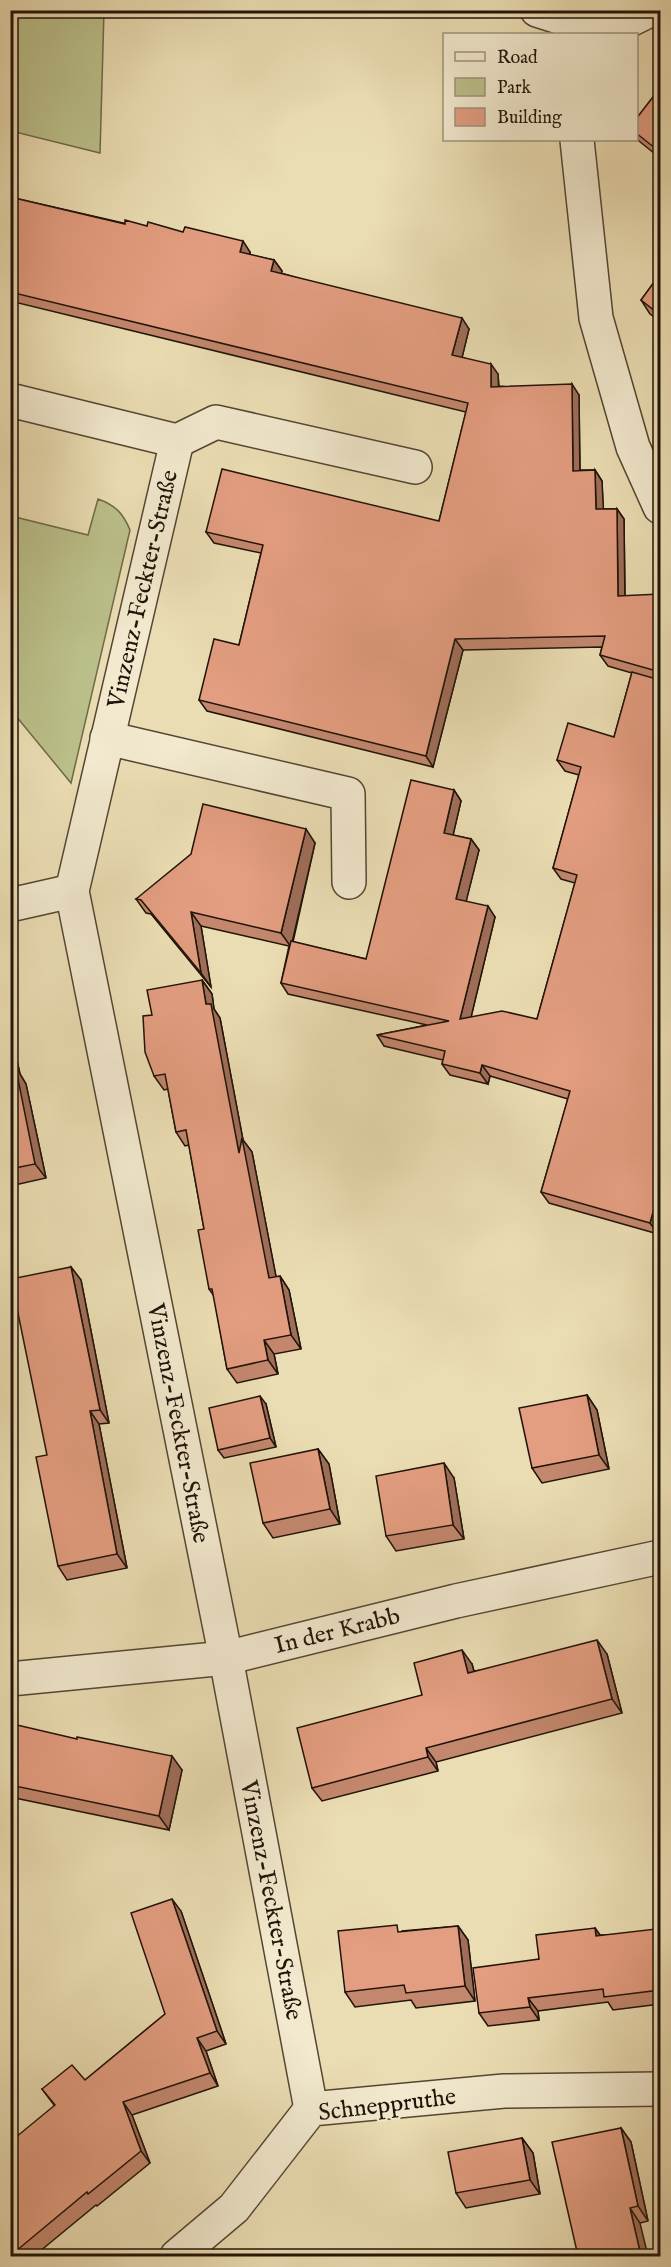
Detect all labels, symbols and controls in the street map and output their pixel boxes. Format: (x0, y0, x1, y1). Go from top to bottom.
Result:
legend (443, 33, 638, 141)
text: Road (497, 47, 538, 70)
text: Park (497, 77, 532, 100)
text: Building (497, 107, 562, 130)
street label: Vinzenz-Feckter-Straße (101, 467, 186, 712)
street label: Vinzenz-Feckter-Straße (139, 1300, 216, 1546)
street label: In der Krabb (271, 1601, 404, 1662)
street label: Vinzenz-Feckter-Straße (232, 1777, 309, 2023)
street label: Schneppruthe (317, 2082, 458, 2129)

